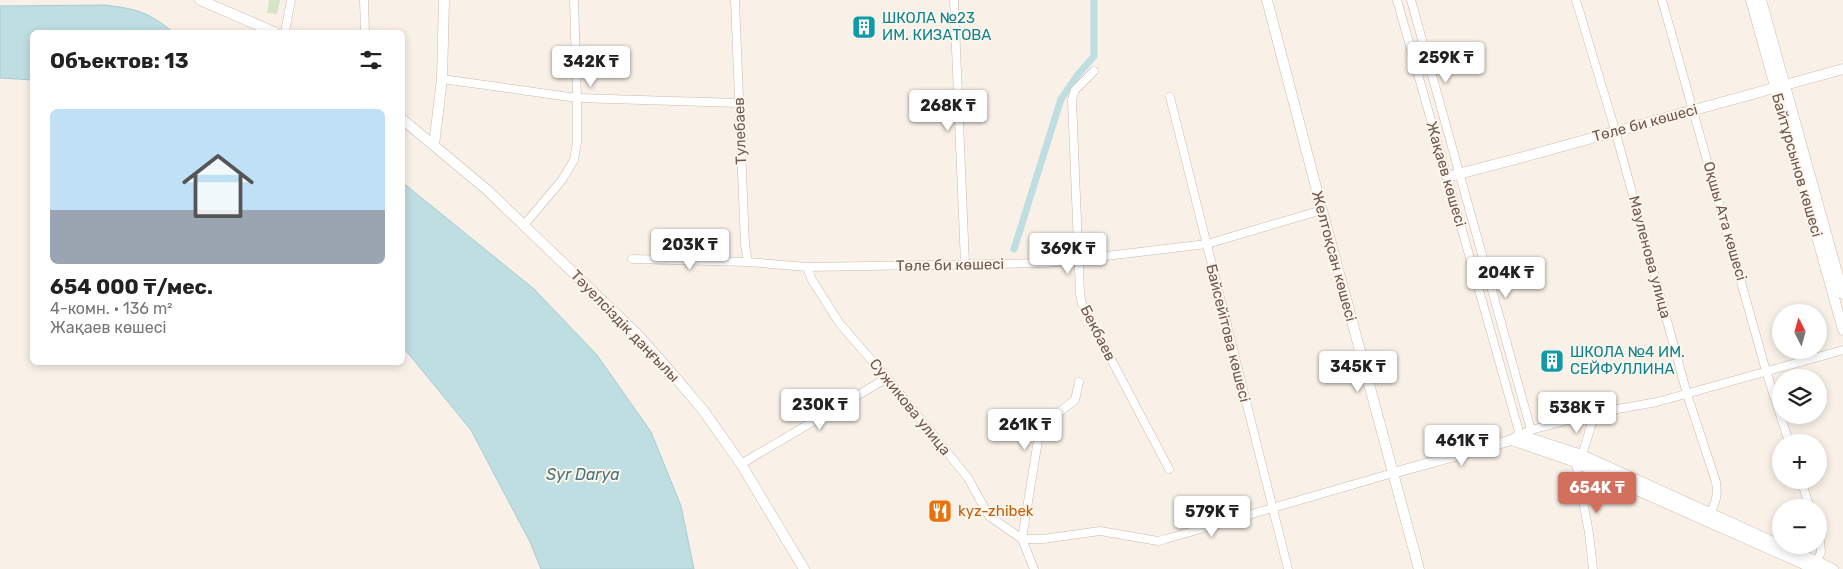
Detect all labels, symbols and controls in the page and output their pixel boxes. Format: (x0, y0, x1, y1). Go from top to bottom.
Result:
place label: ШКОЛА №23 ИМ. КИЗАТОВА (882, 9, 991, 44)
building icon: ШКОЛА №23 ИМ. КИЗАТОВА (851, 14, 877, 40)
pin: 259K ₸ (1405, 42, 1487, 84)
icon: filters (357, 46, 385, 74)
pin: 342K ₸ (550, 46, 632, 88)
text: Объектов: 13 (50, 48, 189, 73)
text: 259K ₸ (1418, 48, 1474, 67)
text: 342K ₸ (563, 52, 619, 71)
pin: 268K ₸ (907, 90, 989, 132)
street label: Байтұрсынов көшесі (1768, 91, 1826, 239)
text: 268K ₸ (920, 96, 976, 115)
street label: Тулебаев (730, 97, 750, 165)
street label: Төле би көшесі (1590, 100, 1700, 146)
street label: Жақаев көшесі (1422, 119, 1470, 229)
icon: home (173, 141, 263, 231)
street label: Оқшы Ата көшесі (1699, 159, 1751, 283)
street label: Желтоқсан көшесі (1308, 189, 1360, 323)
street label: Мауленова улица (1625, 194, 1675, 320)
pin: 203K ₸ (649, 228, 731, 271)
pin: 369K ₸ (1027, 232, 1109, 275)
text: 203K ₸ (662, 235, 718, 254)
text: 369K ₸ (1040, 239, 1096, 258)
street label: Төле би көшесі (896, 255, 1004, 275)
pin: 204K ₸ (1465, 256, 1547, 299)
street label: Байсейітова көшесі (1202, 262, 1254, 404)
text: 204K ₸ (1478, 263, 1534, 282)
street label: Тәуелсіздік даңғылы (567, 266, 683, 386)
text: 654 000 ₸/мес. (50, 274, 213, 299)
text: 4-комн. · 136 m² (50, 299, 173, 318)
street label: Бекбаев (1076, 302, 1120, 364)
north arrow (1772, 304, 1828, 359)
map controls (1772, 304, 1827, 554)
text: Жақаев көшесі (50, 318, 166, 337)
place label: ШКОЛА №4 ИМ. СЕЙФУЛЛИНА (1570, 343, 1685, 378)
building icon: ШКОЛА №4 ИМ. СЕЙФУЛЛИНА (1539, 348, 1565, 374)
pin: 345K ₸ (1317, 350, 1399, 393)
street label: Сужикова улица (866, 355, 954, 459)
text: 345K ₸ (1330, 357, 1386, 376)
button: layers (1772, 369, 1827, 424)
pin: 230K ₸ (779, 388, 861, 431)
pin: 538K ₸ (1536, 392, 1618, 434)
text: 230K ₸ (792, 395, 848, 414)
text: 538K ₸ (1549, 398, 1605, 417)
pin: 261K ₸ (984, 408, 1066, 451)
text: 261K ₸ (999, 415, 1051, 434)
pin: 461K ₸ (1421, 424, 1503, 467)
text: 461K ₸ (1436, 431, 1488, 450)
button: + (1772, 434, 1827, 489)
water label: Syr Darya (546, 465, 620, 484)
pin: 654K ₸ (1556, 472, 1638, 514)
text: 654K ₸ (1569, 478, 1625, 497)
pin: 579K ₸ (1171, 496, 1253, 538)
restaurant icon: kyz-zhibek (927, 498, 953, 524)
button: − (1772, 499, 1827, 554)
place label: kyz-zhibek (958, 502, 1034, 520)
text: 579K ₸ (1185, 502, 1239, 521)

